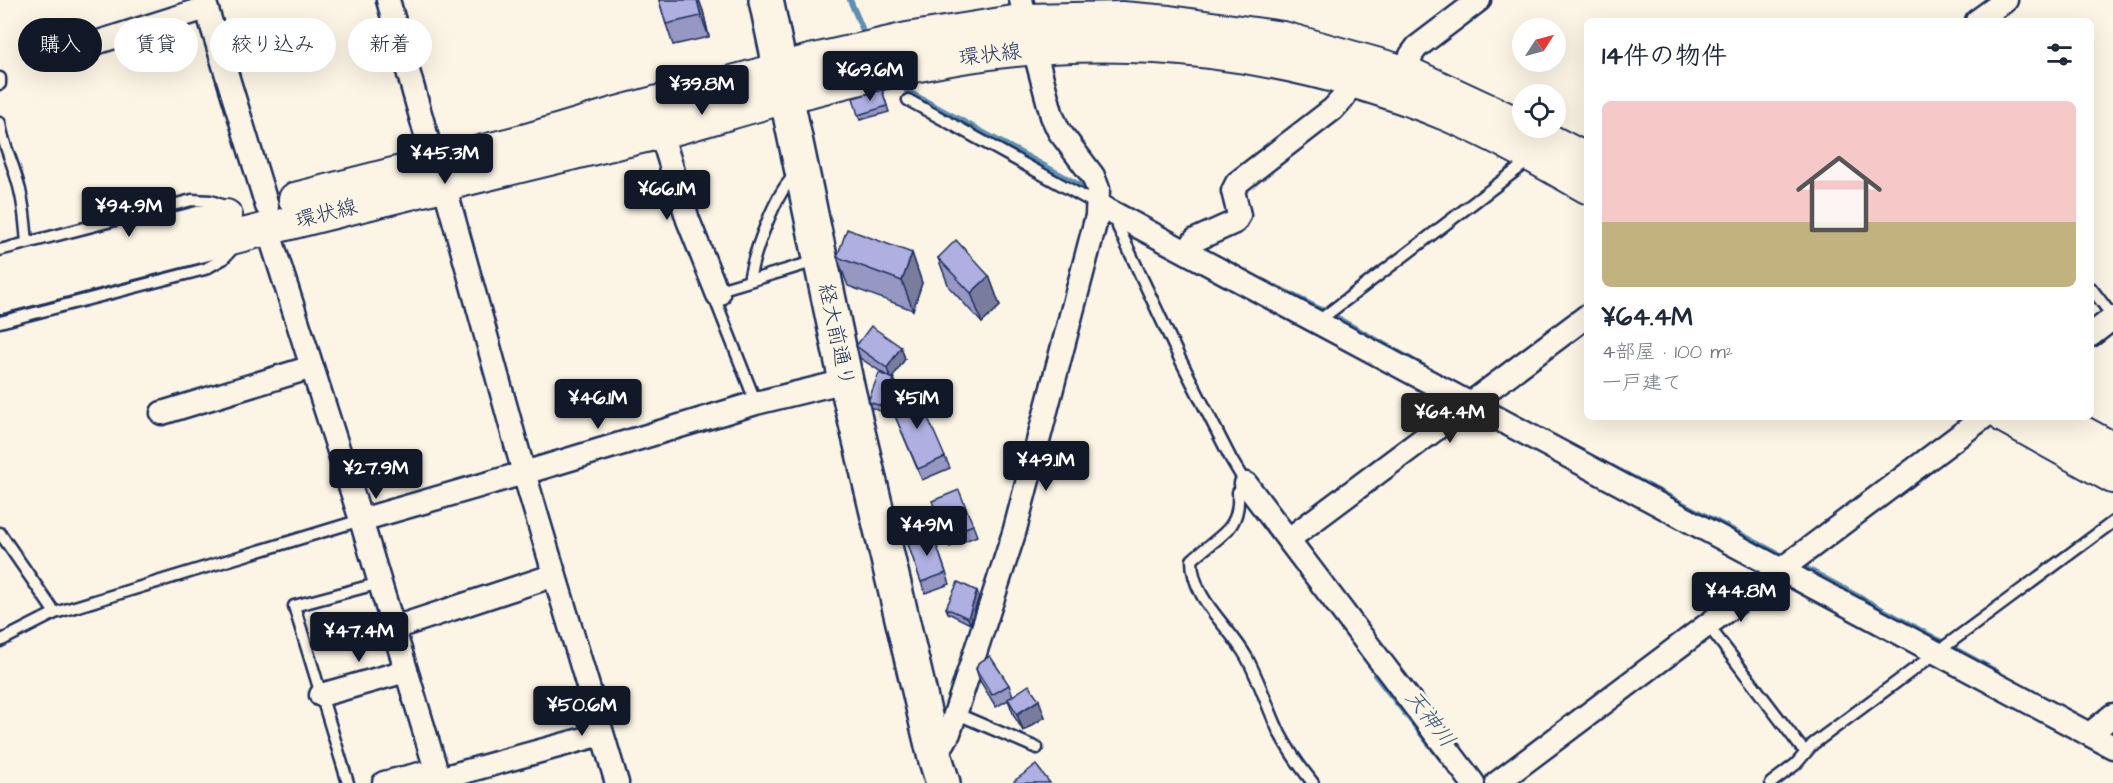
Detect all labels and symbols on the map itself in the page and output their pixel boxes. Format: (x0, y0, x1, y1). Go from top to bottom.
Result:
north arrow (1512, 18, 1566, 72)
street label: 環状線 (957, 36, 1023, 73)
pin: ¥69.6M (821, 51, 919, 102)
pin: ¥39.8M (653, 65, 751, 116)
pin: ¥45.3M (396, 134, 494, 185)
pin: ¥66.1M (618, 170, 716, 221)
pin: ¥94.9M (80, 187, 178, 238)
street label: 環状線 (292, 192, 360, 235)
street label: 経大前通り (811, 281, 862, 389)
pin: ¥46.1M (549, 379, 647, 430)
pin: ¥51M (881, 379, 953, 430)
pin: ¥64.4M (1401, 393, 1499, 444)
pin: ¥49.1M (997, 441, 1095, 492)
pin: ¥27.9M (327, 449, 425, 500)
pin: ¥49M (891, 506, 963, 557)
pin: ¥44.8M (1692, 572, 1790, 623)
pin: ¥47.4M (310, 612, 408, 663)
water label: 天神川 (1397, 683, 1462, 754)
pin: ¥50.6M (533, 686, 631, 737)

